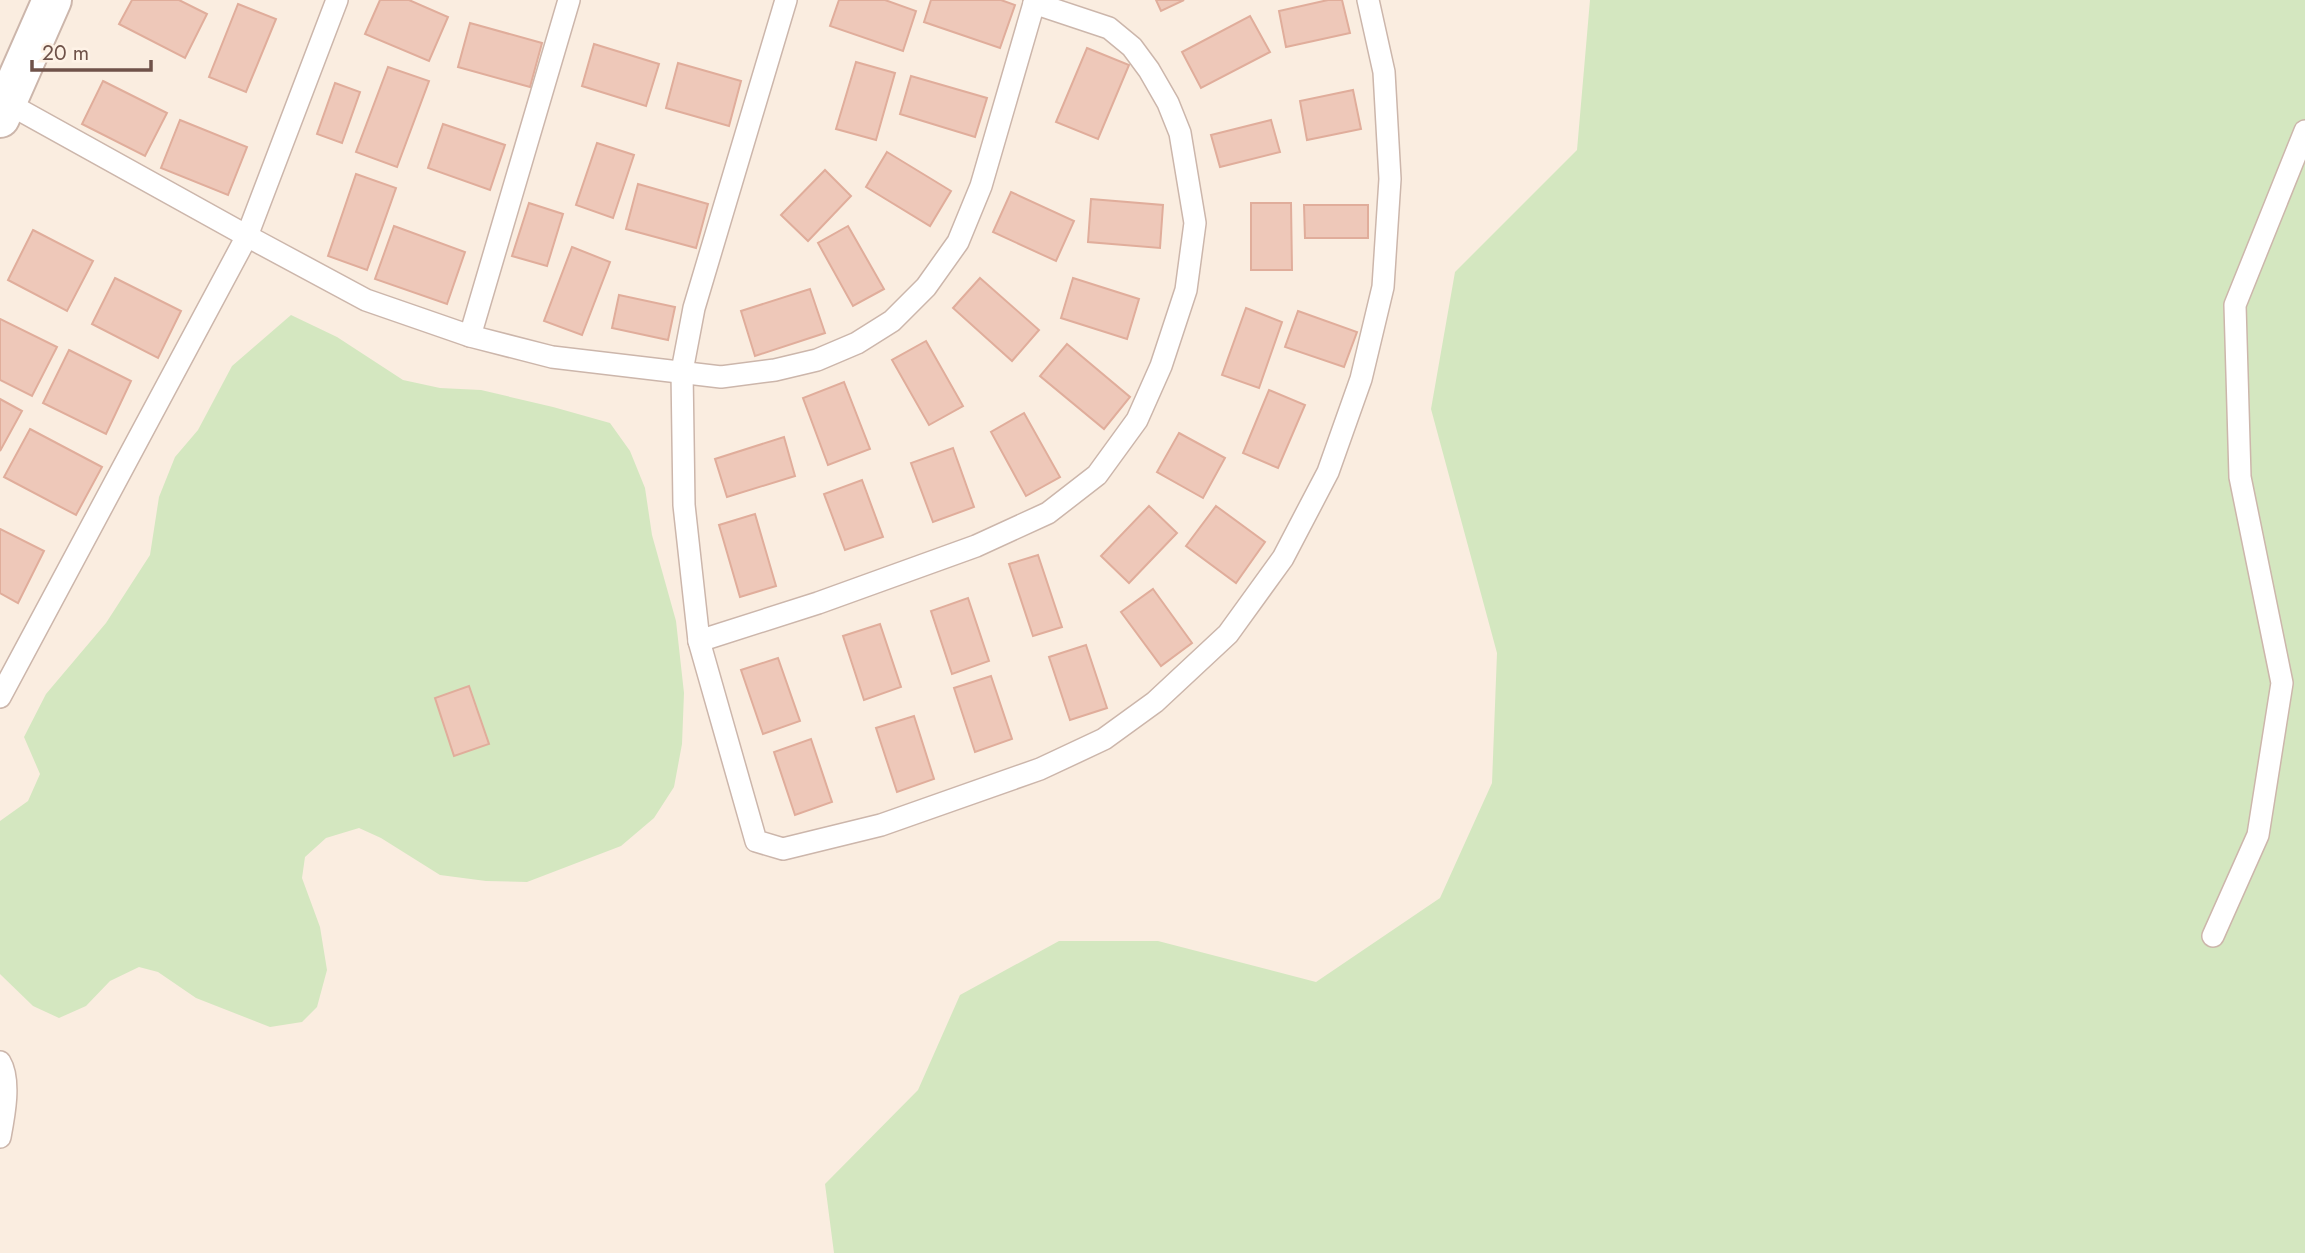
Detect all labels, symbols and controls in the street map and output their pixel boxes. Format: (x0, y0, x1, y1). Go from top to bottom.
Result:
scale bar (32, 28, 150, 72)
text: 20 m (42, 38, 89, 68)

